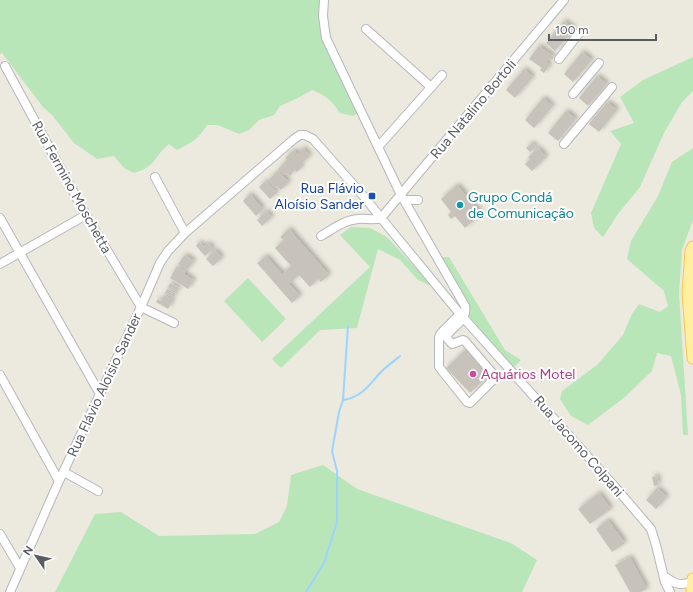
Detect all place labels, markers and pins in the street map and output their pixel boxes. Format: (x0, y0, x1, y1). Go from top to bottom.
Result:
place label: Rua Flávio Aloísio Sander (275, 180, 364, 213)
place label: Grupo Condá de Comunicação (468, 189, 574, 222)
marker: Rua Flávio Aloísio Sander (367, 191, 377, 201)
marker: Grupo Condá de Comunicação (455, 200, 465, 210)
place label: Aquários Motel (481, 366, 575, 383)
marker: Aquários Motel (468, 369, 478, 379)

